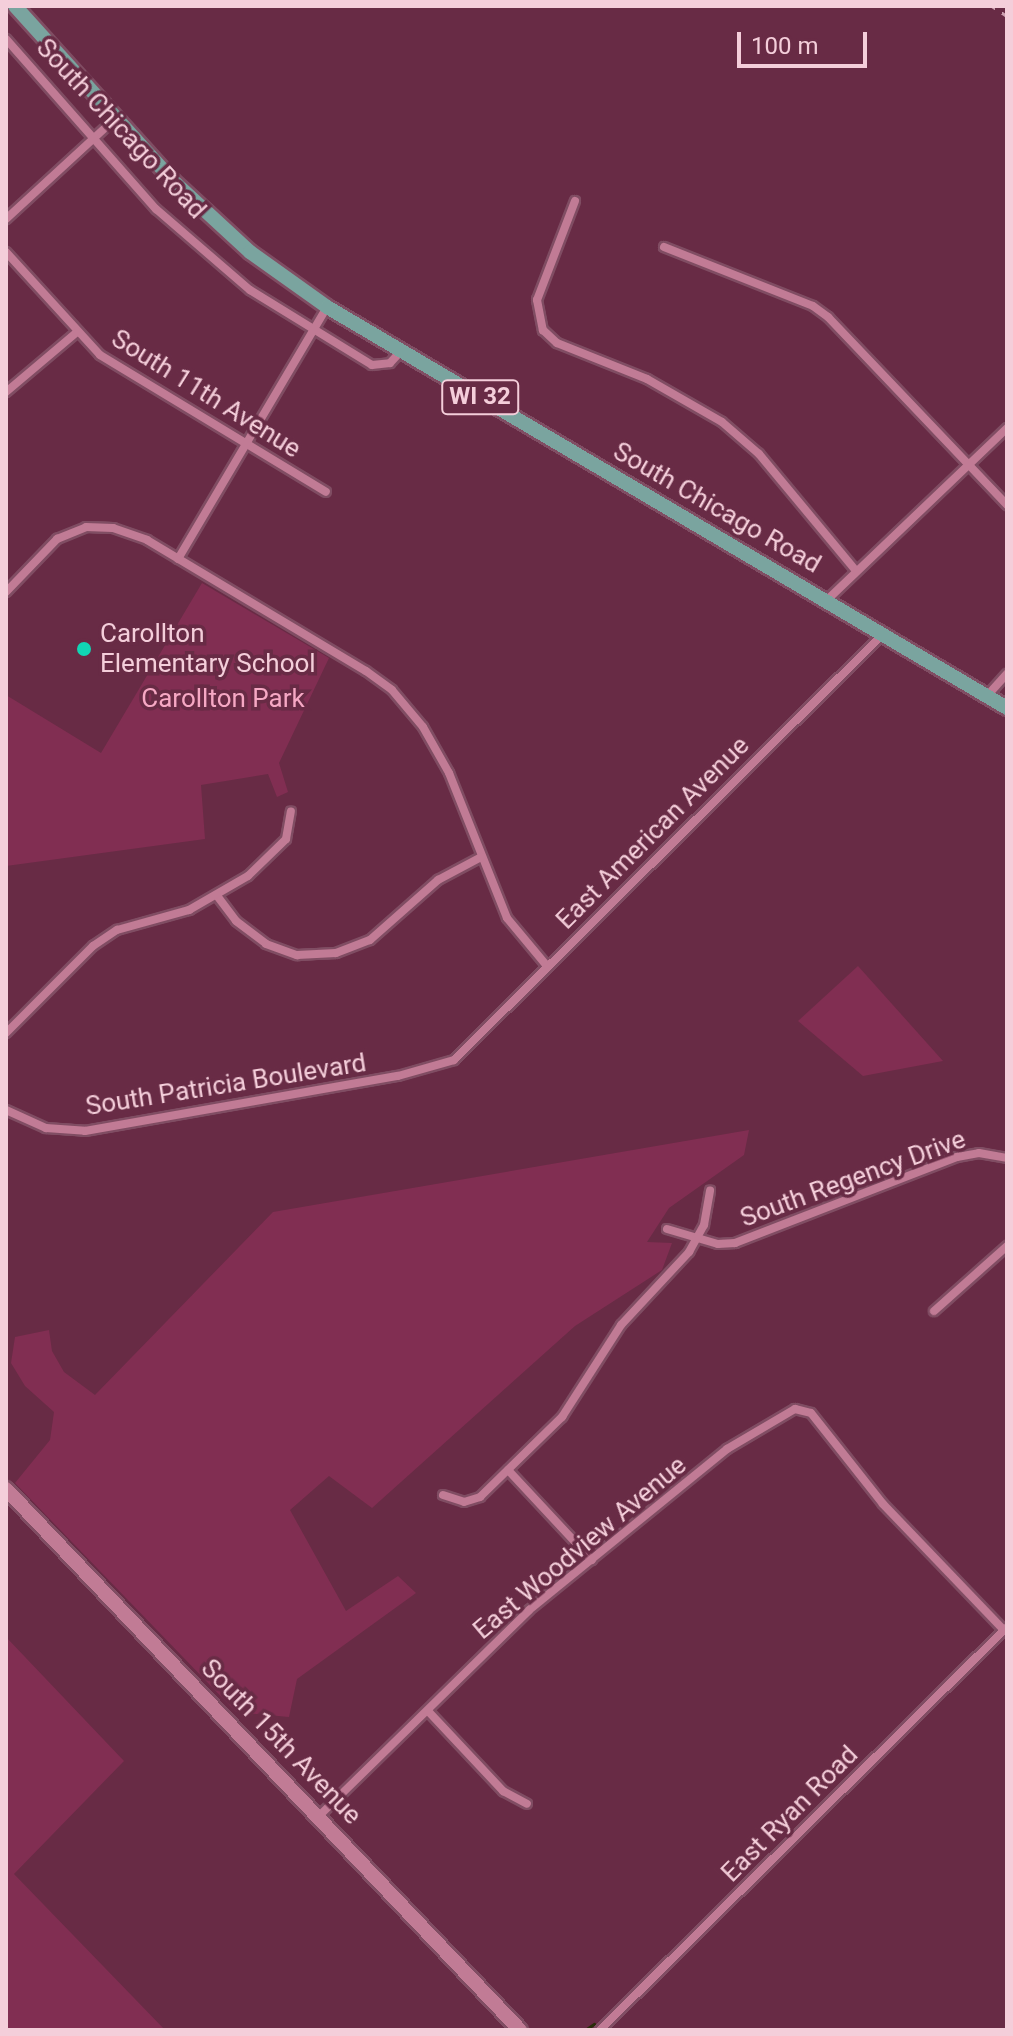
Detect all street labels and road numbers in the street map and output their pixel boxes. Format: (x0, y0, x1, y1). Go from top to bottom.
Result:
street label: South Chicago Road (30, 33, 212, 225)
street label: South 11th Avenue (106, 323, 306, 465)
road number: WI 32 (440, 377, 520, 417)
street label: South Chicago Road (608, 436, 826, 580)
street label: East American Avenue (550, 730, 756, 936)
street label: South Patricia Boulevard (84, 1047, 368, 1123)
street label: South Regency Drive (736, 1124, 970, 1234)
street label: East Woodview Avenue (467, 1450, 693, 1646)
street label: South 15th Avenue (194, 1653, 368, 1831)
street label: East Ryan Road (715, 1739, 865, 1889)

